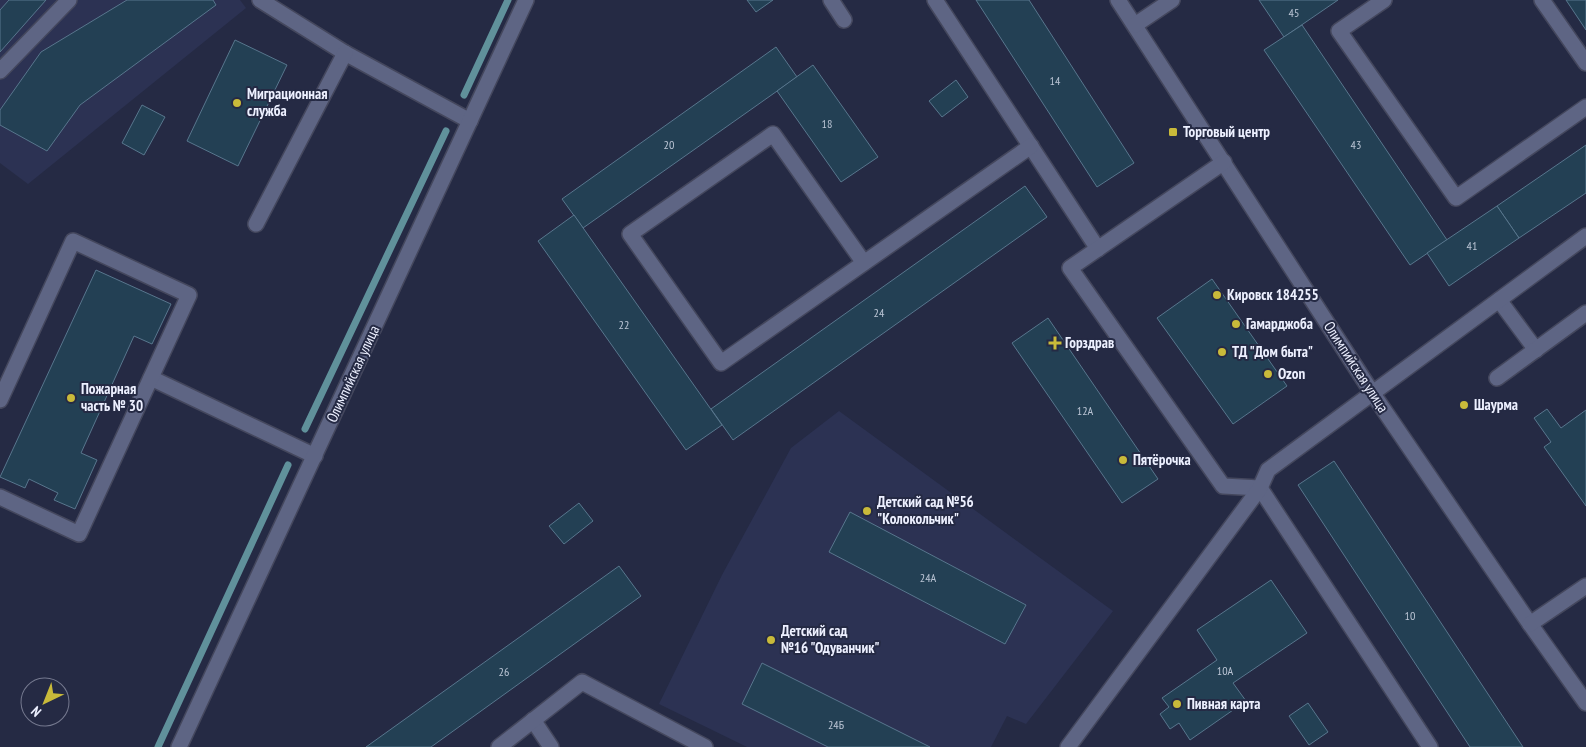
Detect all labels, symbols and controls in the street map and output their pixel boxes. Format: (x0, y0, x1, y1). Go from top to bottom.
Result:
house number: 45 (1289, 5, 1299, 20)
house number: 14 (1050, 73, 1061, 88)
place label: Миграционная служба (247, 84, 327, 120)
marker: Миграционная служба (231, 97, 243, 109)
house number: 18 (822, 116, 832, 131)
place label: Торговый центр (1183, 122, 1270, 141)
marker: Торговый центр (1167, 126, 1179, 138)
house number: 20 (664, 137, 674, 152)
house number: 43 (1351, 137, 1361, 152)
house number: 41 (1467, 238, 1477, 253)
place label: Кировск 184255 (1227, 285, 1319, 304)
marker: Кировск 184255 (1211, 289, 1223, 301)
house number: 24 (874, 305, 885, 320)
place label: Гамарджоба (1246, 314, 1313, 333)
house number: 22 (619, 317, 629, 332)
marker: Гамарджоба (1230, 318, 1242, 330)
street label: Олимпийская улица (1320, 318, 1393, 416)
street label: Олимпийская улица (322, 322, 383, 425)
place label: Горздрав (1065, 333, 1114, 352)
marker: Горздрав (1049, 337, 1061, 349)
place label: ТД "Дом быта" (1232, 342, 1313, 361)
marker: ТД "Дом быта" (1216, 346, 1228, 358)
place label: Ozon (1278, 364, 1305, 383)
marker: Ozon (1262, 368, 1274, 380)
place label: Пожарная часть № 30 (81, 379, 143, 415)
marker: Пожарная часть № 30 (65, 392, 77, 404)
place label: Шаурма (1474, 395, 1518, 414)
marker: Шаурма (1458, 399, 1470, 411)
house number: 12А (1077, 403, 1094, 418)
place label: Пятёрочка (1133, 450, 1191, 469)
marker: Пятёрочка (1117, 454, 1129, 466)
place label: Детский сад №56 "Колокольчик" (877, 492, 974, 528)
marker: Детский сад №56 "Колокольчик" (861, 505, 873, 517)
house number: 24А (920, 570, 937, 585)
house number: 10 (1405, 608, 1415, 623)
place label: Детский сад №16 "Одуванчик" (781, 621, 880, 657)
marker: Детский сад №16 "Одуванчик" (765, 634, 777, 646)
house number: 10А (1217, 663, 1234, 678)
house number: 26 (499, 664, 509, 679)
north arrow (20, 677, 70, 727)
place label: Пивная карта (1187, 694, 1260, 713)
marker: Пивная карта (1171, 698, 1183, 710)
text: N (27, 702, 45, 721)
house number: 24Б (828, 717, 844, 732)

